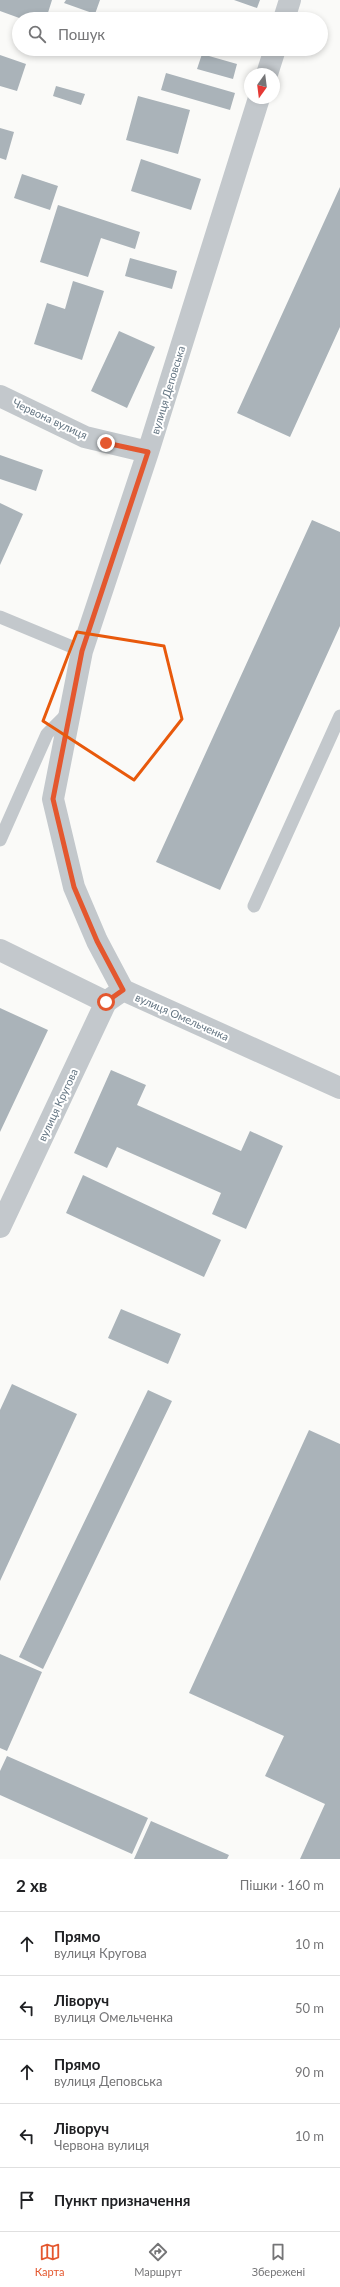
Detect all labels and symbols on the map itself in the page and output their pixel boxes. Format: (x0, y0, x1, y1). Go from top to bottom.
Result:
north arrow (244, 68, 280, 104)
street label: вулиця Деповська (148, 344, 187, 436)
street label: Червона вулиця (11, 396, 89, 441)
route end (97, 434, 115, 452)
street label: вулиця Омельченка (134, 990, 231, 1043)
route start (97, 993, 115, 1011)
street label: вулиця Кругова (35, 1066, 80, 1143)

